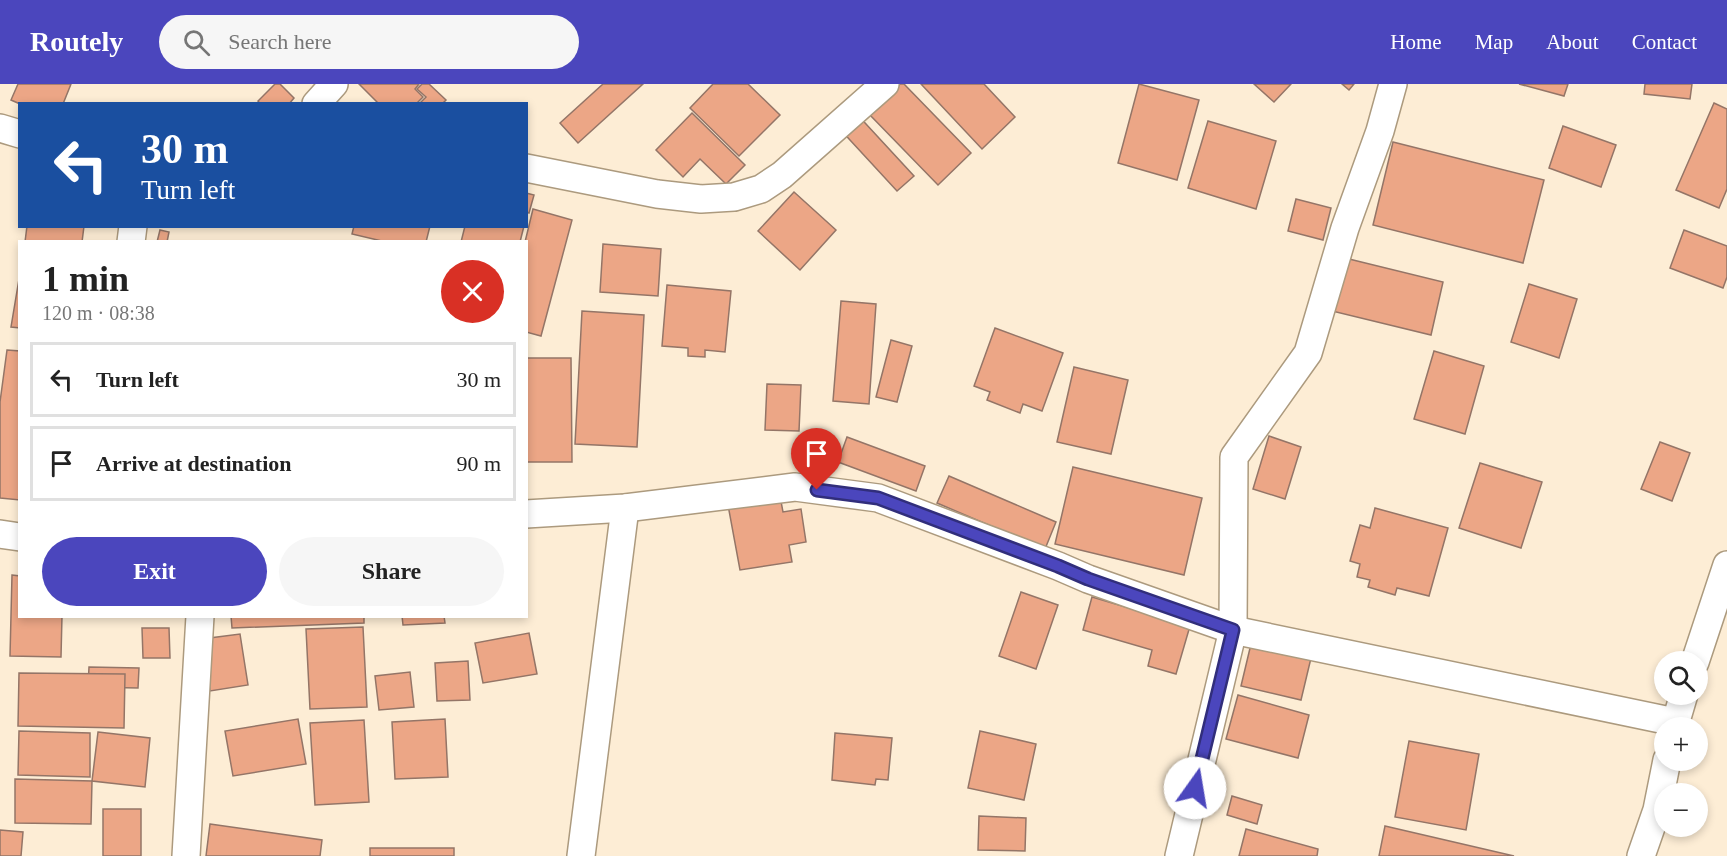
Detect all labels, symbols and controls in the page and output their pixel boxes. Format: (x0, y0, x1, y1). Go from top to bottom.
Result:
search box (159, 15, 579, 69)
text: Routely (30, 26, 123, 57)
icon: search (180, 26, 213, 59)
text: Search here (228, 29, 332, 54)
text: Home (1390, 30, 1442, 54)
text: Map (1475, 30, 1513, 54)
text: About (1546, 30, 1599, 54)
text: Contact (1632, 30, 1697, 54)
icon: left (42, 126, 120, 204)
text: 30 m (141, 126, 229, 172)
text: Turn left (141, 175, 235, 205)
text: 1 min (42, 259, 129, 299)
button: close (441, 260, 504, 323)
text: 120 m · 08:38 (42, 302, 155, 324)
icon: left (45, 363, 78, 396)
text: Turn left (96, 367, 179, 392)
text: 30 m (456, 367, 501, 392)
pin (791, 428, 842, 490)
icon: arrive (800, 437, 833, 470)
icon: arrive (45, 447, 78, 480)
text: Arrive at destination (96, 451, 292, 476)
text: 90 m (456, 451, 501, 476)
button: Exit (42, 537, 267, 606)
button: Share (279, 537, 504, 606)
map controls (1654, 651, 1708, 837)
button: search (1654, 651, 1708, 705)
button: + (1654, 717, 1708, 771)
position arrow (1163, 756, 1227, 820)
button: − (1654, 783, 1708, 837)

